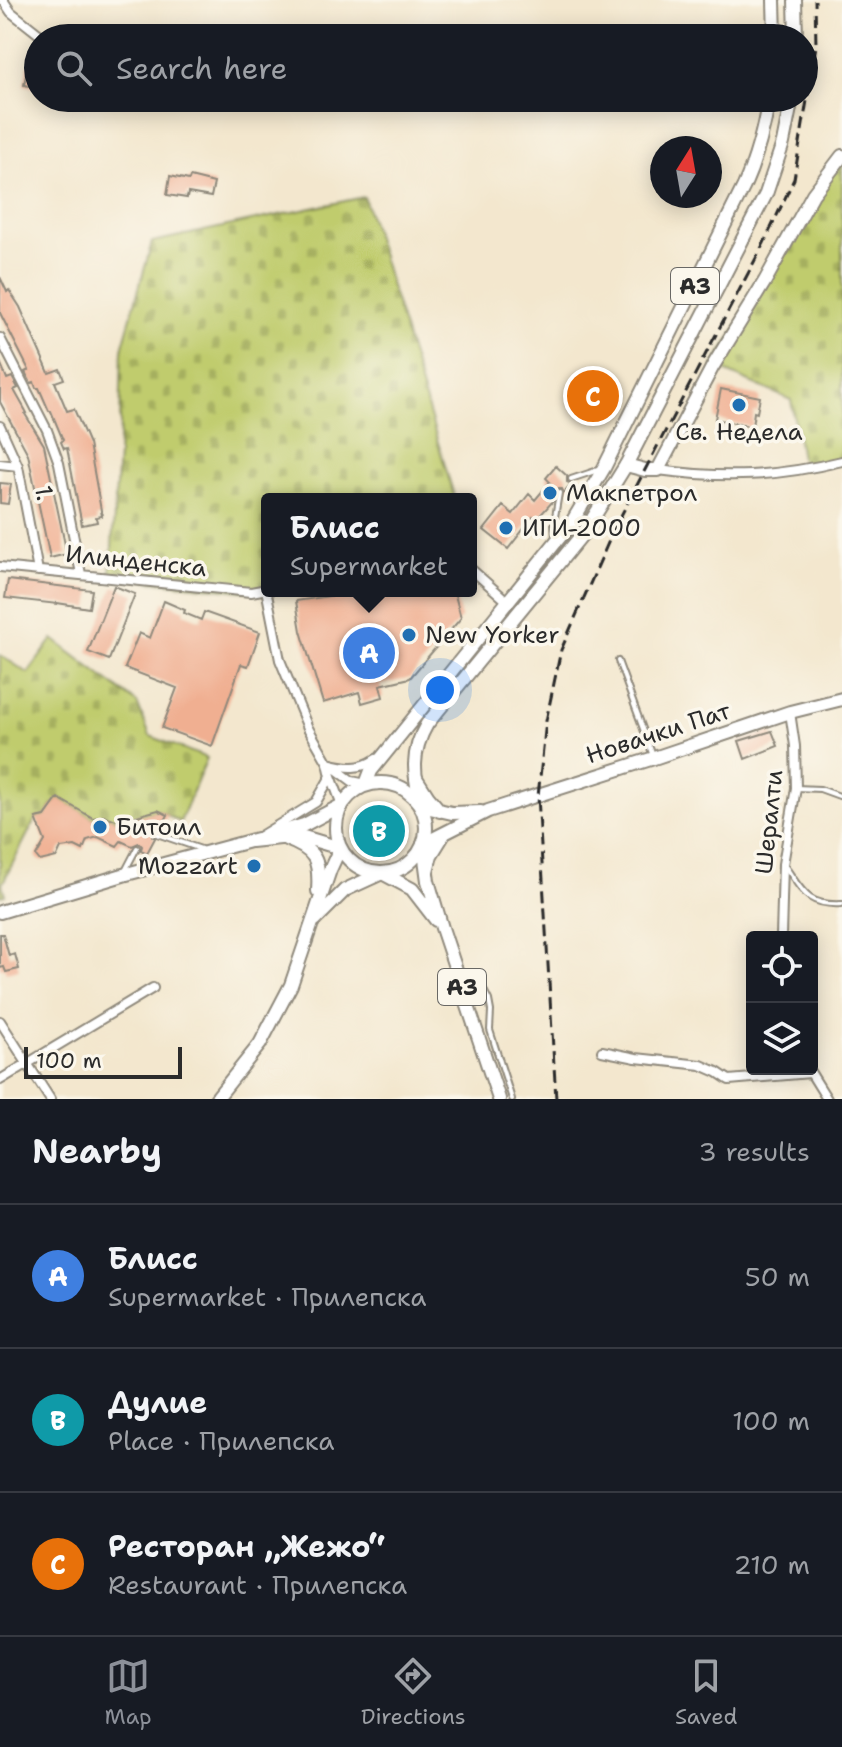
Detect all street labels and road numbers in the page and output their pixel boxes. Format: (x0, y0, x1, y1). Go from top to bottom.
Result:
road number: A3 (671, 268, 719, 304)
street label: 1. (27, 483, 61, 503)
street label: Илинденска (64, 538, 208, 584)
street label: Новачки Пат (582, 694, 735, 771)
street label: Шералти (748, 768, 790, 876)
road number: A3 (438, 969, 486, 1005)

